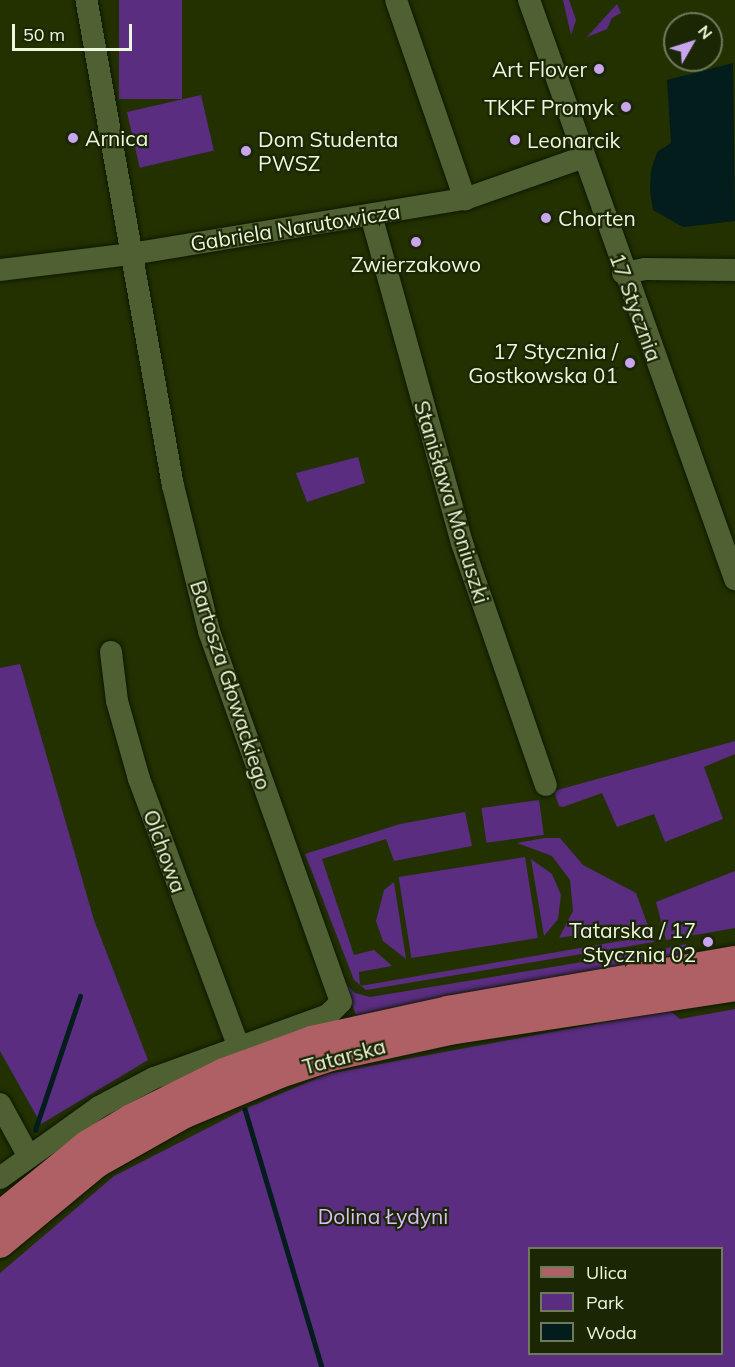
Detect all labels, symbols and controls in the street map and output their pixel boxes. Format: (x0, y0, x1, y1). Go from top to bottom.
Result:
scale bar (15, 12, 135, 50)
north arrow (663, 12, 723, 72)
text: N (694, 21, 717, 43)
text: 50 m (23, 23, 65, 46)
place label: Art Flover (492, 56, 587, 82)
marker: Art Flover (592, 62, 606, 76)
place label: TKKF Promyk (484, 94, 614, 120)
marker: TKKF Promyk (619, 100, 633, 114)
place label: Arnica (85, 125, 148, 151)
place label: Dom Studenta PWSZ (258, 126, 398, 176)
place label: Leonarcik (527, 127, 620, 153)
marker: Arnica (66, 131, 80, 145)
marker: Leonarcik (508, 133, 522, 147)
marker: Dom Studenta PWSZ (239, 144, 253, 158)
street label: Gabriela Narutowicza (188, 198, 402, 256)
place label: Chorten (558, 205, 636, 231)
marker: Chorten (539, 211, 553, 225)
marker: Zwierzakowo (409, 235, 423, 249)
street label: 17 Stycznia (605, 249, 667, 365)
place label: Zwierzakowo (351, 251, 481, 277)
place label: 17 Stycznia / Gostkowska 01 (468, 338, 618, 388)
marker: 17 Stycznia / Gostkowska 01 (623, 356, 637, 370)
street label: Stanisława Moniuszki (409, 398, 495, 606)
street label: Bartosza Głowackiego (185, 577, 277, 793)
street label: Olchowa (138, 806, 192, 896)
place label: Tatarska / 17 Stycznia 02 (569, 917, 696, 967)
marker: Tatarska / 17 Stycznia 02 (701, 935, 715, 949)
street label: Tatarska (300, 1033, 388, 1079)
park label: Dolina Łydyni (318, 1203, 448, 1229)
legend (528, 1247, 723, 1355)
text: Ulica (586, 1261, 627, 1284)
text: Park (586, 1291, 624, 1314)
text: Woda (586, 1321, 637, 1344)

